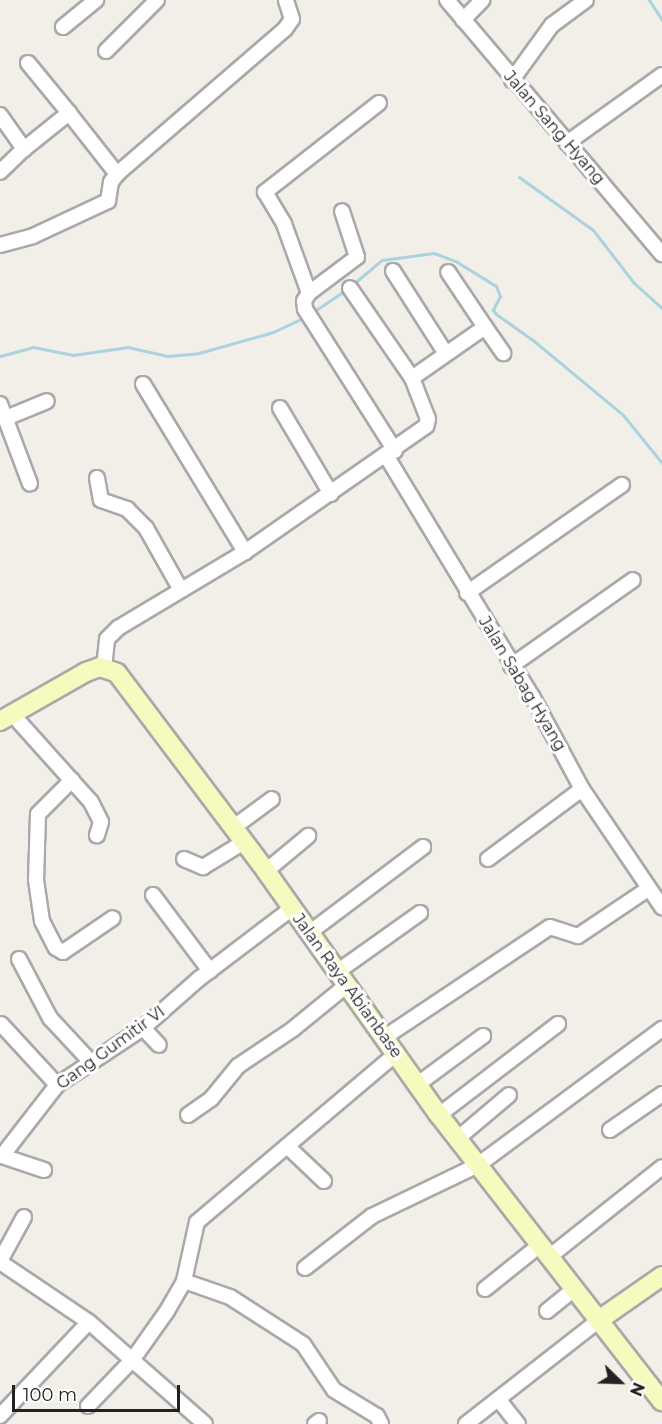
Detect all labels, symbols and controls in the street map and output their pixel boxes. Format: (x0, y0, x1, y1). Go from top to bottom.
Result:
street label: Jalan Sang Hyang (500, 67, 608, 189)
street label: Jalan Sabag Hyang (474, 613, 570, 755)
street label: Jalan Raya Abianbase (288, 910, 406, 1062)
street label: Gang Gumitir VI (53, 1002, 169, 1094)
north arrow (590, 1352, 650, 1412)
scale bar (15, 1373, 183, 1411)
text: N (626, 1380, 648, 1399)
text: 100 m (23, 1384, 77, 1406)

